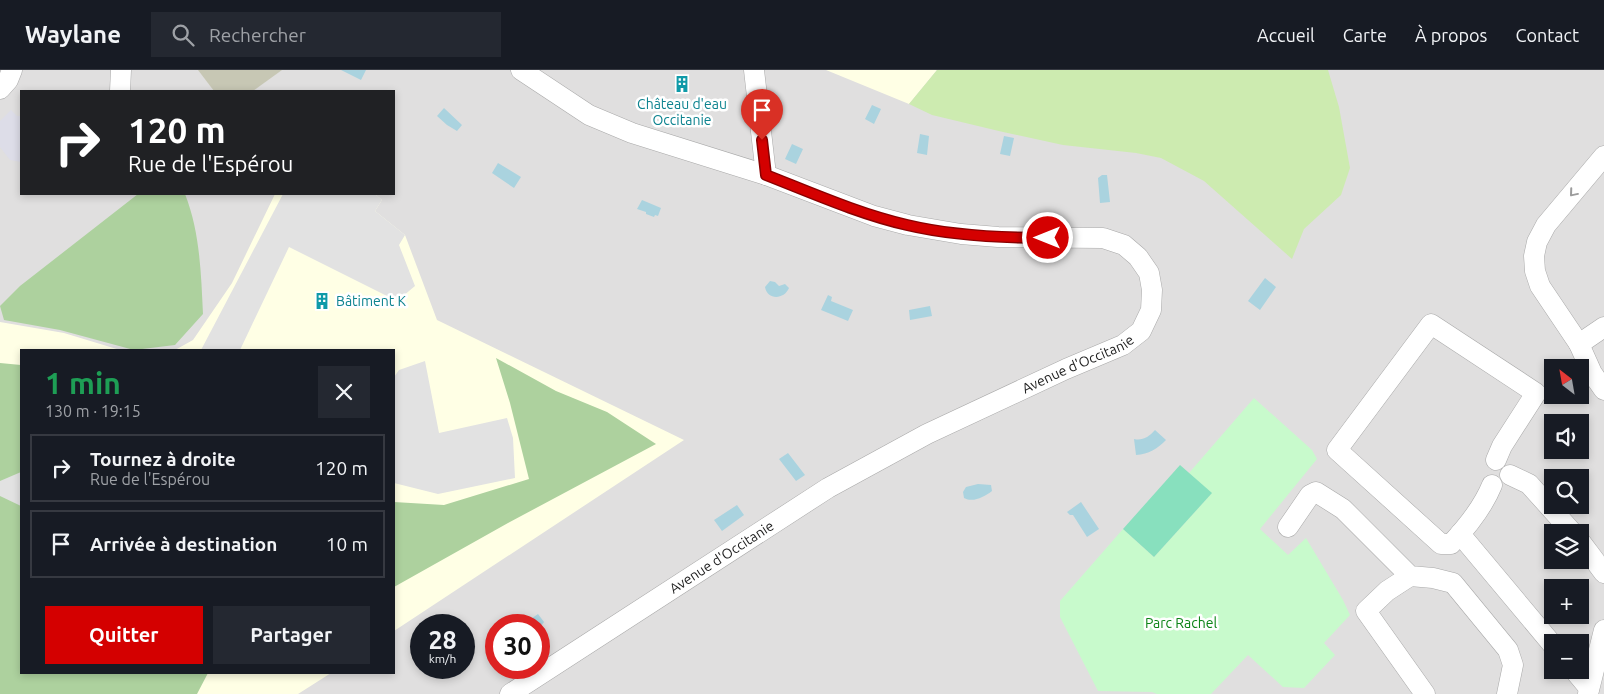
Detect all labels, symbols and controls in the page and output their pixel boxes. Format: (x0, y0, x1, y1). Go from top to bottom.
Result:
search box (151, 12, 501, 57)
text: Waylane (25, 21, 121, 48)
icon: search (169, 21, 197, 49)
text: Rechercher (209, 24, 306, 46)
text: Accueil (1257, 25, 1315, 45)
text: Carte (1343, 25, 1387, 45)
text: À propos (1415, 25, 1487, 45)
text: Contact (1515, 25, 1579, 45)
building icon: Château d'eau Occitanie (672, 74, 692, 94)
pin (741, 89, 783, 140)
place label: Château d'eau Occitanie (637, 96, 727, 128)
icon: arrive (748, 96, 776, 124)
icon: right (45, 110, 110, 175)
text: 120 m (128, 110, 226, 150)
text: Rue de l'Espérou (128, 151, 293, 176)
one-way arrow (1570, 187, 1578, 196)
position arrow (1021, 211, 1073, 263)
building icon: Bâtiment K (312, 291, 332, 311)
place label: Bâtiment K (336, 293, 407, 309)
street label: Avenue d'Occitanie (1020, 332, 1137, 396)
north arrow (1544, 359, 1589, 404)
map controls (1544, 359, 1589, 679)
text: 1 min (45, 366, 121, 400)
button: close (318, 366, 370, 418)
text: 130 m · 19:15 (45, 402, 141, 420)
button: sound (1544, 414, 1589, 459)
text: Tournez à droite (90, 448, 236, 470)
icon: right (47, 454, 75, 482)
text: 120 m (315, 457, 368, 479)
button: search (1544, 469, 1589, 514)
text: Rue de l'Espérou (90, 470, 210, 488)
street label: Avenue d'Occitanie (666, 517, 777, 597)
button: layers (1544, 524, 1589, 569)
icon: arrive (47, 530, 75, 558)
text: Arrivée à destination (90, 533, 277, 555)
text: 10 m (326, 533, 368, 555)
button: + (1544, 579, 1589, 624)
button: Quitter (45, 606, 203, 664)
button: Partager (213, 606, 370, 664)
speed limit sign: 30 (485, 614, 550, 679)
park label: Parc Rachel (1145, 615, 1217, 631)
text: 28 (428, 626, 457, 654)
button: − (1544, 634, 1589, 679)
text: km/h (429, 652, 456, 665)

